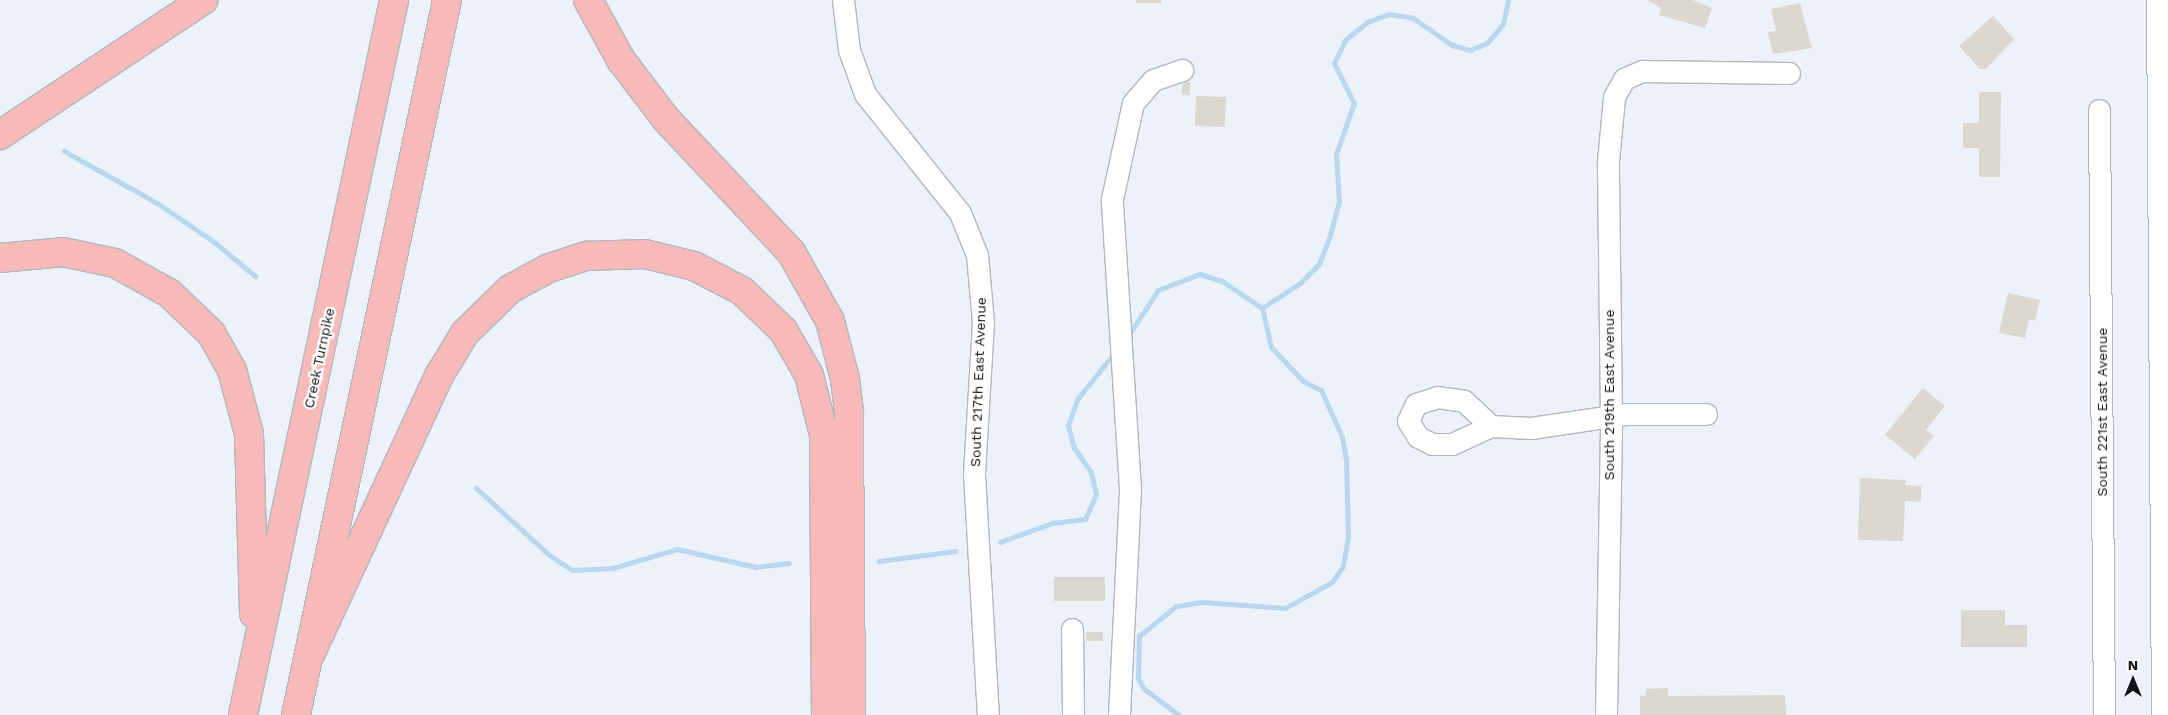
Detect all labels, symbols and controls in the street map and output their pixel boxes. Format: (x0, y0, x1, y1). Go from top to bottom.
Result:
street label: South 217th East Avenue (967, 297, 989, 467)
street label: Creek Turnpike (300, 306, 338, 410)
street label: South 219th East Avenue (1601, 309, 1617, 481)
street label: South 221st East Avenue (2094, 327, 2110, 497)
north arrow (2108, 655, 2158, 705)
text: N (2128, 657, 2138, 673)

